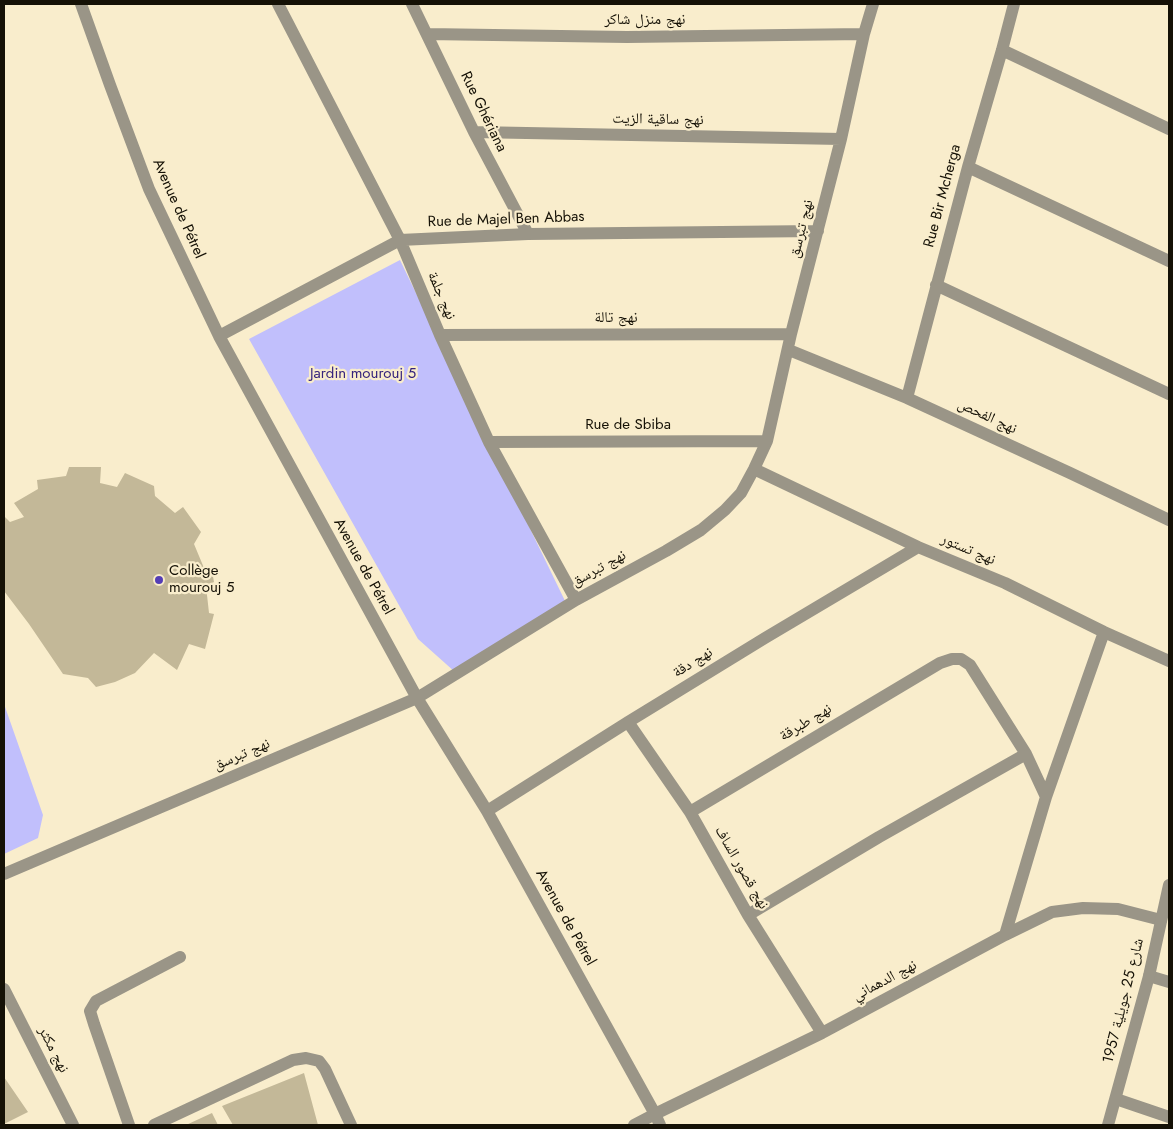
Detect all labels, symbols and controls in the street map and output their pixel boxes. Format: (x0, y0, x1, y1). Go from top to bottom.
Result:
street label: نهج منزل شاكر (605, 11, 685, 29)
street label: Rue Ghériana (456, 69, 510, 155)
street label: نهج ساقية الزيت (612, 110, 704, 130)
street label: Rue Bir Mcherga (921, 142, 965, 250)
street label: Avenue de Pétrel (148, 156, 208, 262)
street label: نهج تبرسق (786, 198, 818, 260)
street label: Rue de Majel Ben Abbas (427, 208, 585, 232)
street label: نهج جلمة (423, 269, 459, 323)
street label: نهج تالة (594, 309, 638, 327)
park label: Jardin mourouj 5 (310, 365, 416, 383)
street label: نهج الفحص (954, 395, 1020, 439)
street label: Rue de Sbiba (585, 416, 671, 434)
street label: Avenue de Pétrel (329, 516, 397, 618)
street label: نهج تستور (938, 530, 998, 570)
street label: نهج تبرسق (569, 547, 629, 591)
place label: Collège mourouj 5 (169, 562, 234, 597)
marker: Collège mourouj 5 (153, 574, 165, 586)
street label: نهج دقة (670, 644, 716, 682)
street label: نهج طبرقة (777, 700, 835, 746)
street label: نهج تبرسق (211, 735, 273, 775)
street label: نهج قصور الساف (710, 823, 772, 913)
street label: Avenue de Pétrel (531, 867, 599, 969)
street label: شارع 25 جويلية 1957 (1100, 937, 1148, 1065)
street label: نهج الدهماني (850, 957, 920, 1005)
street label: نهج مكثر (34, 1024, 72, 1076)

